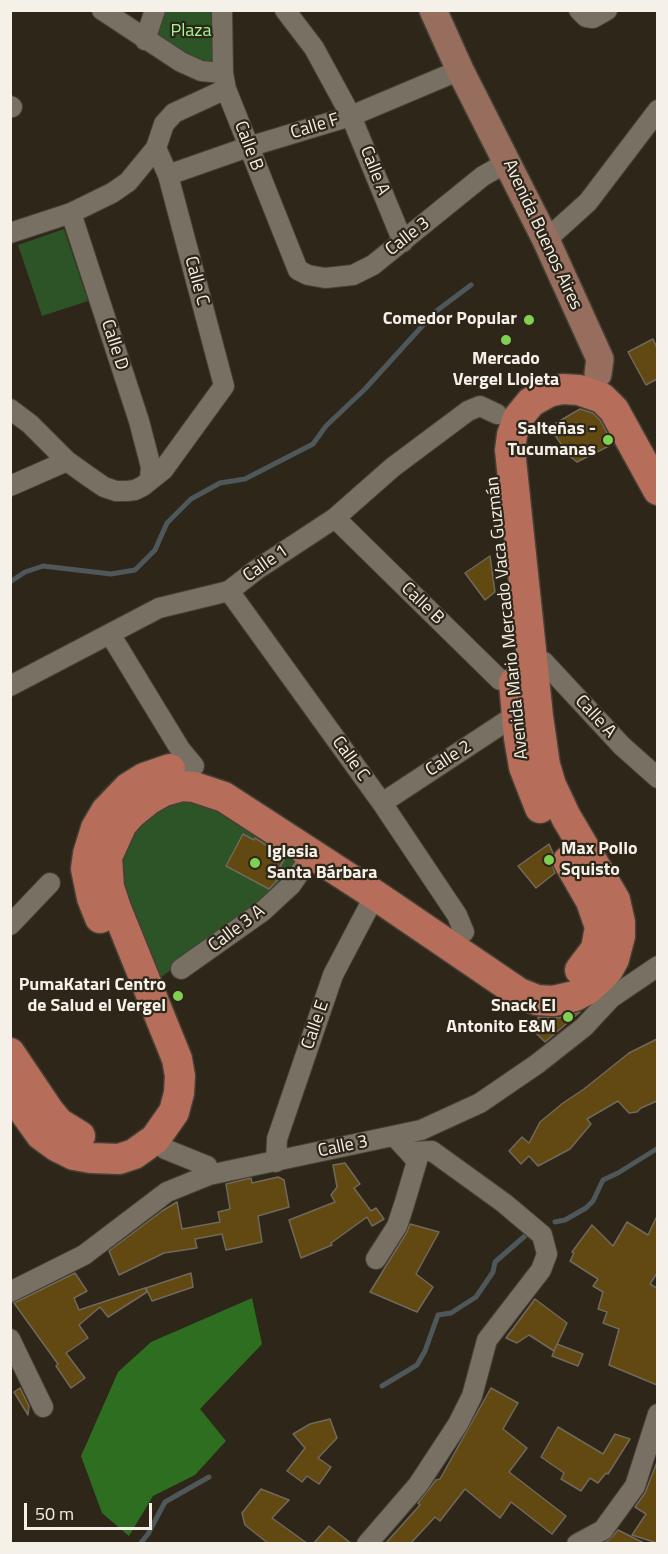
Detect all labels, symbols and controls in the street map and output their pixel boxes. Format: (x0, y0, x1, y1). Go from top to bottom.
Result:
park label: Plaza (170, 21, 212, 43)
street label: Calle F (288, 109, 342, 145)
street label: Calle B (229, 118, 267, 174)
street label: Calle A (354, 143, 394, 199)
street label: Avenida Buenos Aires (498, 156, 586, 314)
street label: Calle 3 (382, 213, 434, 261)
street label: Calle C (179, 254, 213, 308)
place label: Comedor Popular (383, 309, 517, 331)
marker: Comedor Popular (522, 313, 536, 327)
street label: Calle D (96, 317, 132, 373)
marker: Mercado Vergel Llojeta (499, 333, 513, 347)
place label: Mercado Vergel Llojeta (453, 349, 559, 392)
place label: Salteñas - Tucumanas (508, 419, 596, 462)
marker: Salteñas - Tucumanas (601, 433, 615, 447)
street label: Avenida Mario Mercado Vaca Guzmán (482, 476, 534, 760)
street label: Calle 1 (239, 541, 293, 587)
street label: Calle B (396, 578, 448, 630)
street label: Calle A (570, 691, 620, 743)
street label: Calle C (327, 732, 373, 786)
street label: Calle 2 (422, 736, 476, 782)
place label: Max Pollo Squisto (561, 839, 638, 882)
place label: Iglesia Santa Bárbara (267, 842, 377, 884)
marker: Max Pollo Squisto (542, 853, 556, 867)
marker: Iglesia Santa Bárbara (248, 856, 262, 870)
street label: Calle 3 A (205, 901, 269, 957)
place label: PumaKatari Centro de Salud el Vergel (19, 975, 166, 1018)
marker: PumaKatari Centro de Salud el Vergel (171, 989, 185, 1003)
place label: Snack El Antonito E&M (446, 996, 556, 1038)
street label: Calle E (298, 998, 334, 1052)
marker: Snack El Antonito E&M (561, 1010, 575, 1024)
street label: Calle 3 (316, 1131, 370, 1163)
scale bar (27, 1491, 154, 1529)
text: 50 m (35, 1500, 74, 1527)

